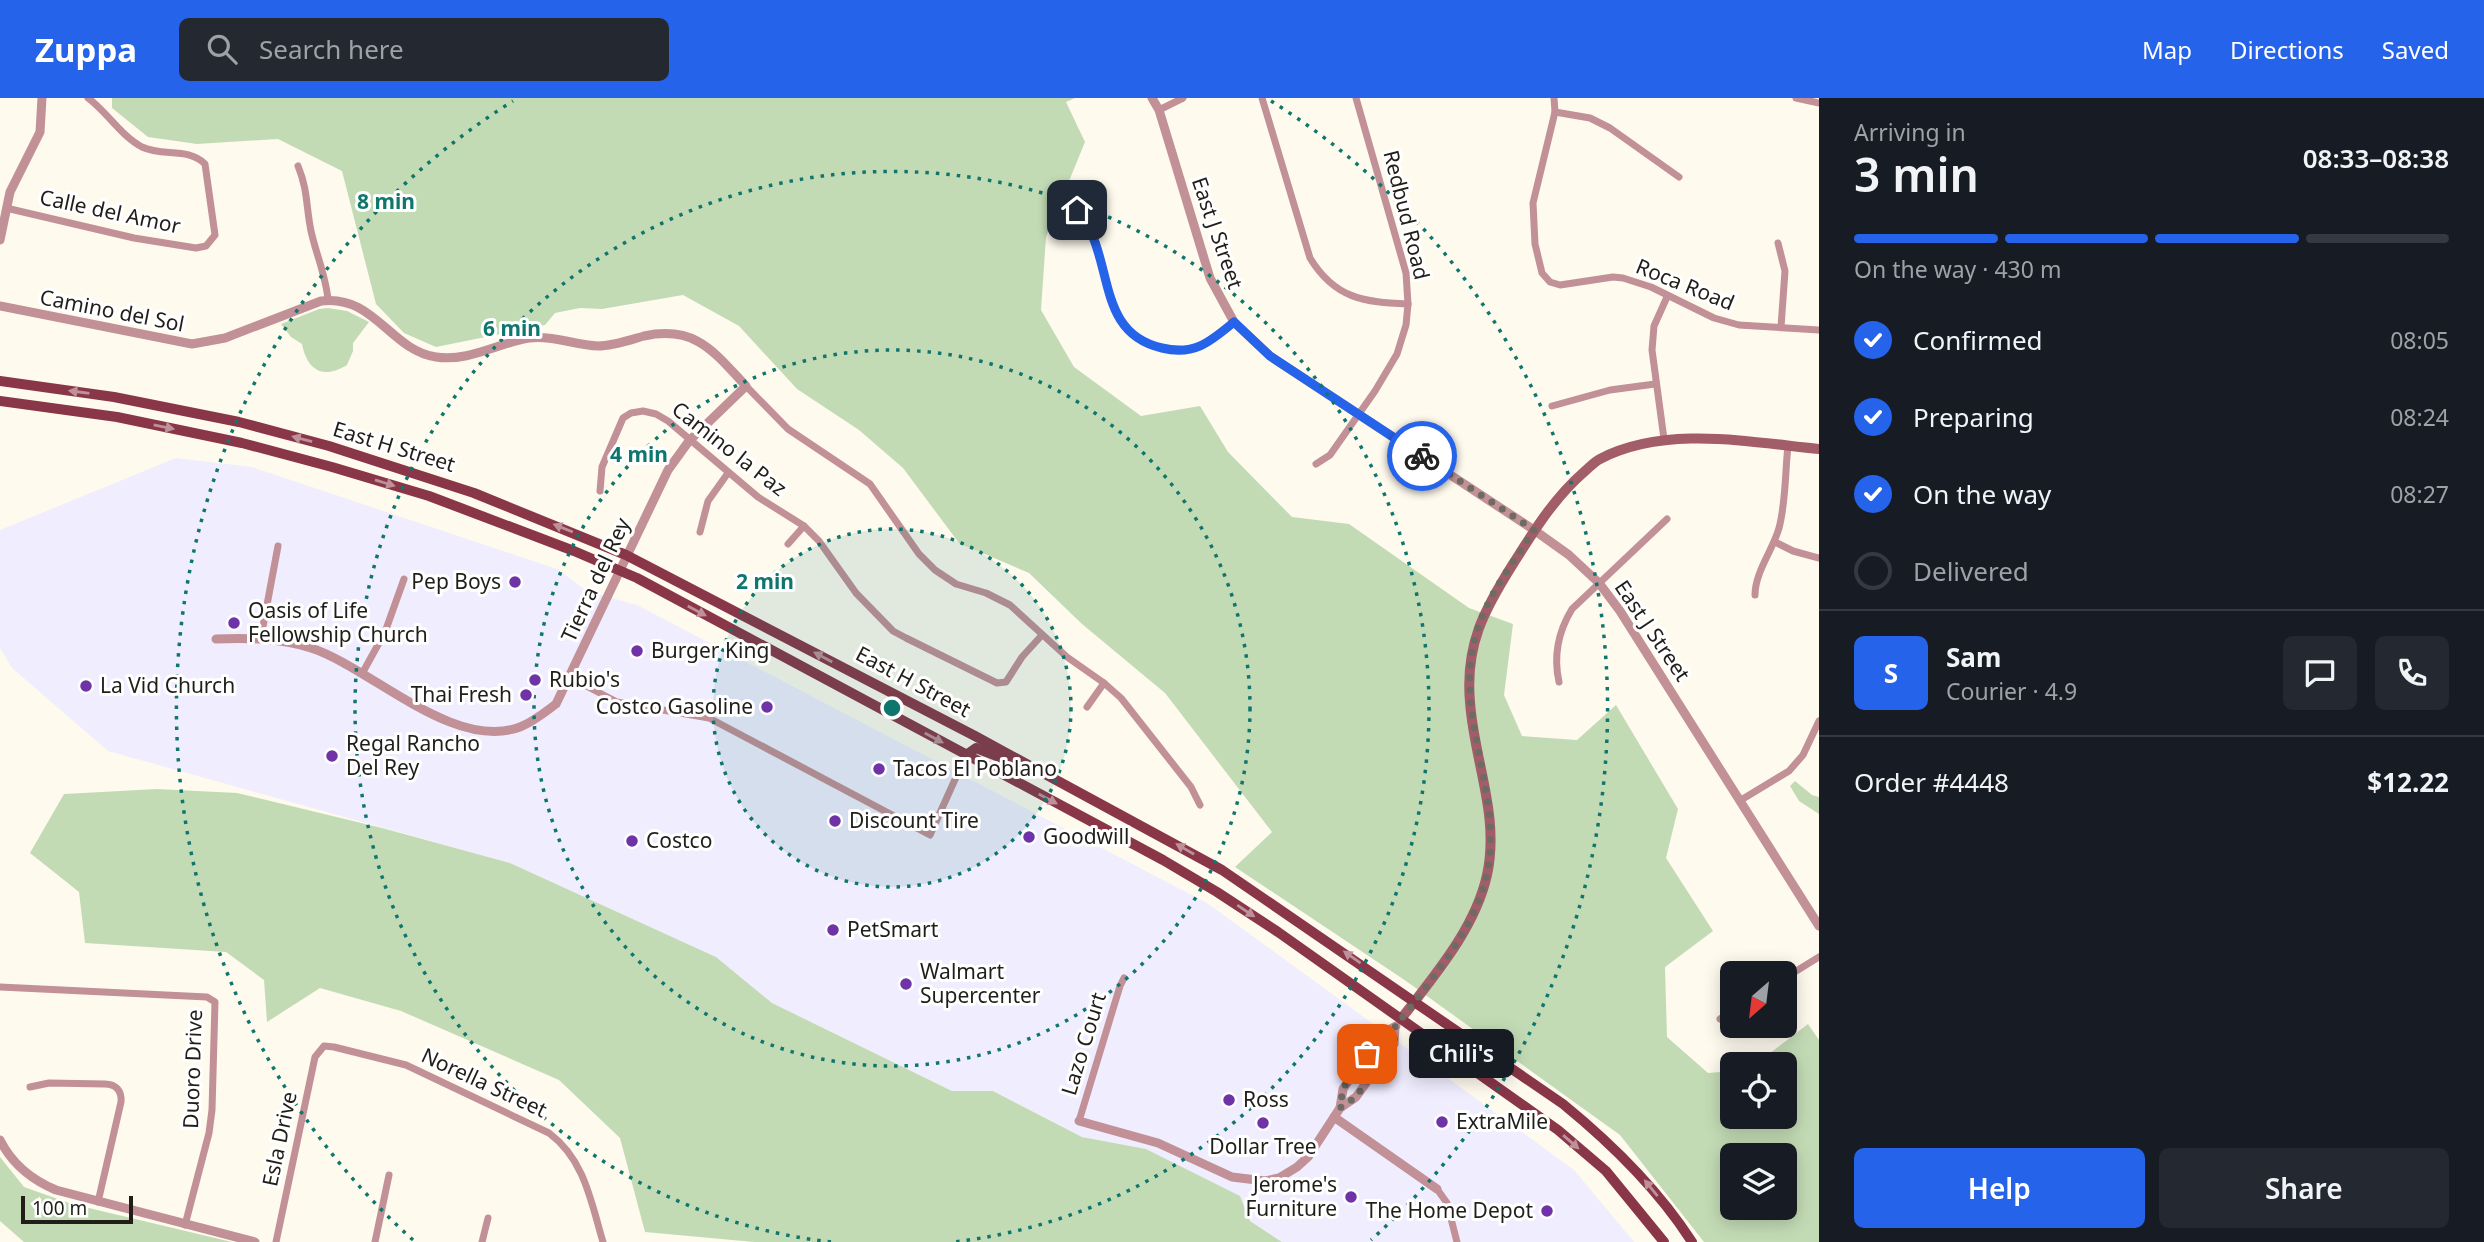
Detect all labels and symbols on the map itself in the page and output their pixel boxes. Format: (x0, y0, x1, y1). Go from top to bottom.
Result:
street label: Redbud Road (1377, 147, 1437, 282)
street label: East J Street (1186, 173, 1250, 293)
pin (1047, 180, 1107, 240)
street label: Calle del Amor (37, 182, 184, 240)
text: 8 min (357, 187, 415, 215)
street label: Roca Road (1632, 252, 1739, 316)
street label: Camino del Sol (38, 282, 187, 338)
text: 6 min (483, 314, 541, 342)
one-way arrow (68, 386, 90, 397)
street label: Camino la Paz (667, 395, 793, 502)
street label: East H Street (330, 414, 459, 478)
courier (1387, 421, 1457, 491)
one-way arrow (153, 422, 175, 433)
one-way arrow (291, 433, 313, 444)
text: 4 min (610, 440, 668, 468)
one-way arrow (374, 478, 395, 488)
street label: Tierra del Rey (554, 513, 636, 646)
one-way arrow (553, 522, 574, 533)
place label: Pep Boys (411, 567, 501, 595)
text: 2 min (736, 567, 794, 595)
marker: Pep Boys (507, 574, 523, 590)
street label: East J Street (1609, 574, 1697, 687)
place label: Oasis of Life Fellowship Church (248, 596, 428, 648)
one-way arrow (687, 605, 707, 616)
marker: Oasis of Life Fellowship Church (226, 615, 242, 631)
place label: Burger King (651, 636, 769, 664)
street label: East H Street (851, 639, 976, 723)
marker: Burger King (629, 643, 645, 659)
one-way arrow (813, 651, 833, 662)
place label: Rubio's (549, 665, 620, 693)
place label: La Vid Church (100, 671, 235, 699)
marker: Rubio's (527, 672, 543, 688)
marker: La Vid Church (78, 678, 94, 694)
place label: Thai Fresh (411, 680, 512, 708)
marker: Thai Fresh (518, 687, 534, 703)
place label: Costco Gasoline (596, 692, 753, 720)
centre of rings (880, 696, 904, 720)
marker: Costco Gasoline (759, 699, 775, 715)
place label: Regal Rancho Del Rey (346, 729, 480, 781)
one-way arrow (924, 732, 944, 744)
marker: Regal Rancho Del Rey (324, 748, 340, 764)
place label: Tacos El Poblano (893, 754, 1057, 782)
marker: Tacos El Poblano (871, 761, 887, 777)
one-way arrow (1038, 793, 1058, 805)
place label: Discount Tire (849, 806, 979, 834)
marker: Discount Tire (827, 813, 843, 829)
place label: Goodwill (1043, 822, 1129, 850)
place label: Costco (646, 826, 712, 854)
marker: Goodwill (1021, 829, 1037, 845)
marker: Costco (624, 833, 640, 849)
one-way arrow (1176, 843, 1195, 855)
one-way arrow (1237, 904, 1255, 918)
place label: PetSmart (847, 915, 939, 943)
marker: PetSmart (825, 922, 841, 938)
one-way arrow (1343, 950, 1361, 964)
place label: Walmart Supercenter (920, 957, 1041, 1009)
north arrow (1720, 961, 1797, 1038)
marker: Walmart Supercenter (898, 976, 914, 992)
street label: Lazo Court (1054, 989, 1112, 1098)
street label: Duoro Drive (176, 1009, 208, 1129)
pin (1337, 1024, 1397, 1084)
callout: Chili's (1409, 1030, 1514, 1079)
street label: Norella Street (417, 1041, 552, 1124)
place label: Ross (1243, 1085, 1289, 1113)
street label: Esla Drive (255, 1089, 303, 1189)
marker: Ross (1221, 1092, 1237, 1108)
place label: ExtraMile (1456, 1107, 1548, 1135)
marker: ExtraMile (1434, 1114, 1450, 1130)
marker: Dollar Tree (1255, 1115, 1271, 1131)
place label: Dollar Tree (1209, 1132, 1317, 1160)
one-way arrow (1563, 1133, 1580, 1149)
place label: Jerome's Furniture (1245, 1170, 1337, 1222)
one-way arrow (1643, 1180, 1658, 1198)
marker: Jerome's Furniture (1343, 1189, 1359, 1205)
scale bar (21, 1193, 133, 1225)
place label: The Home Depot (1365, 1196, 1533, 1224)
marker: The Home Depot (1539, 1203, 1555, 1219)

